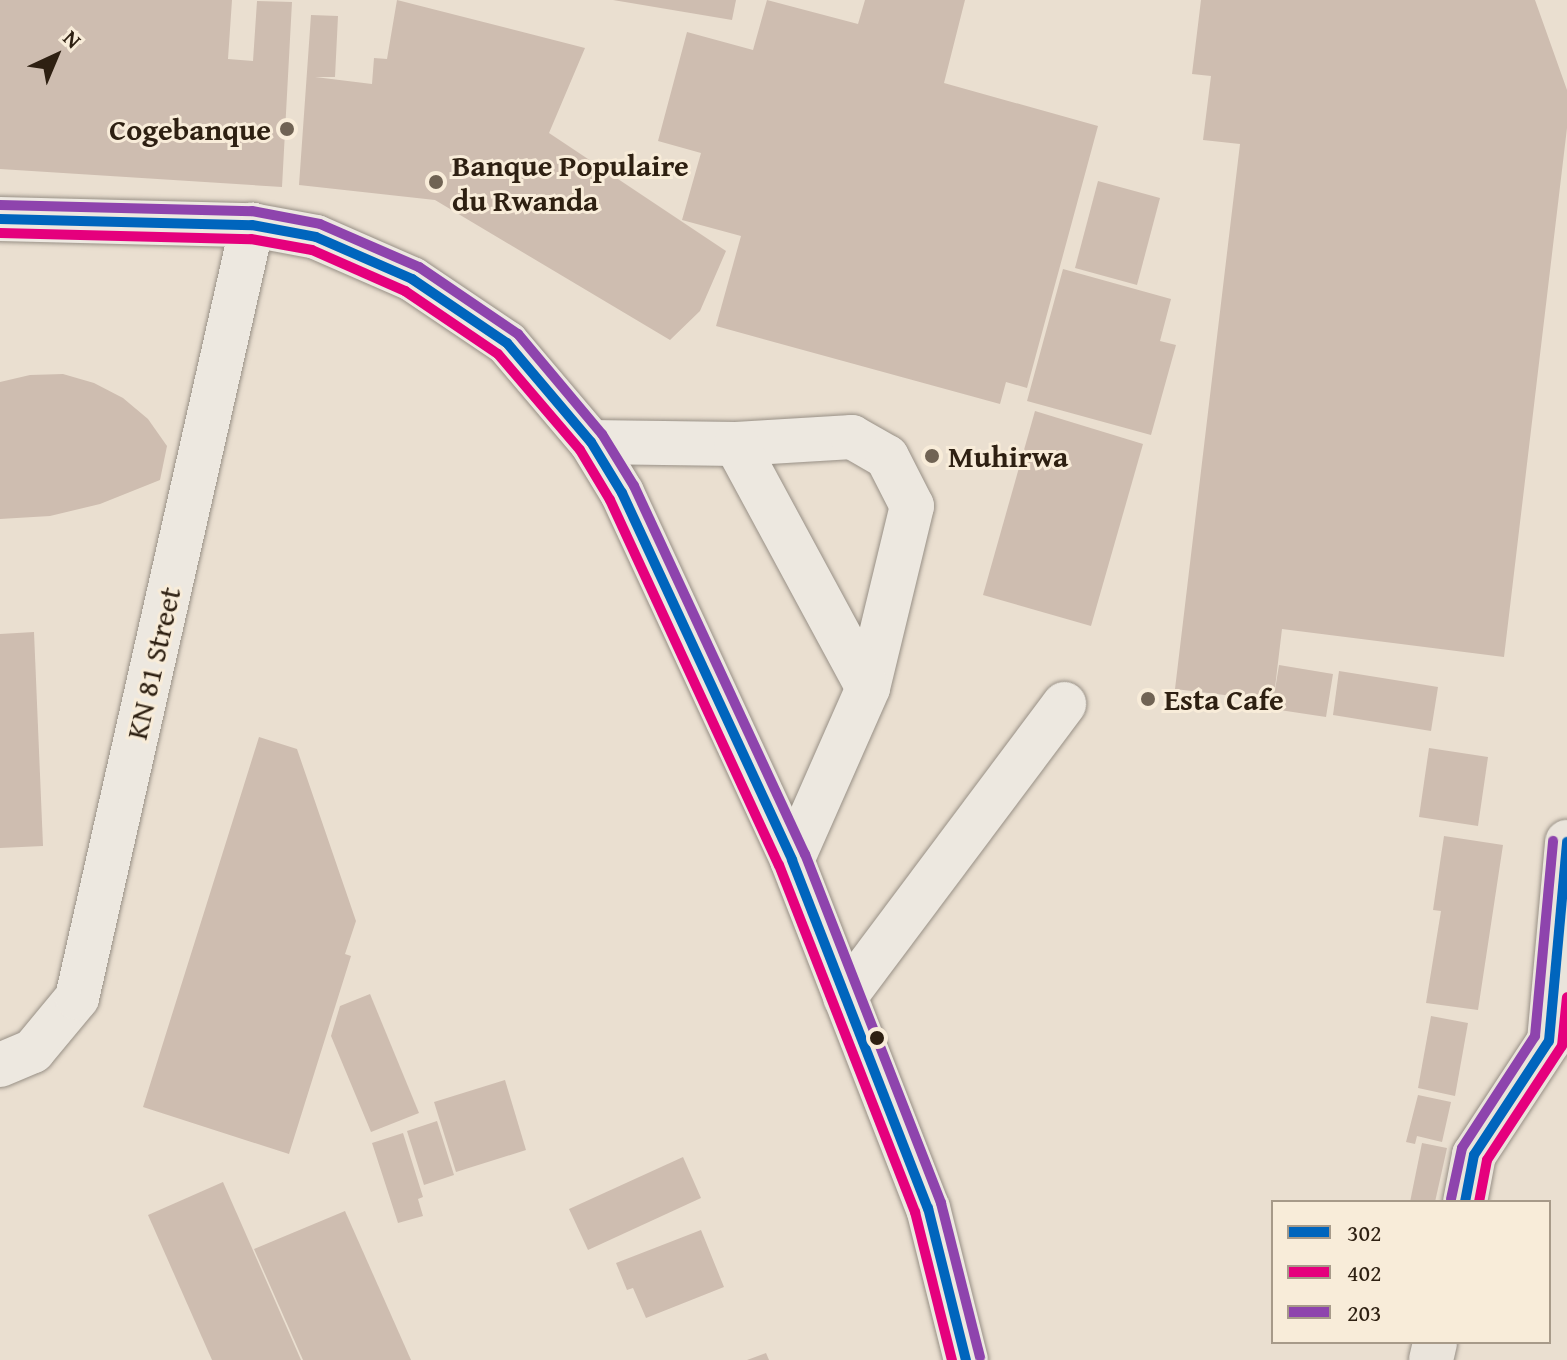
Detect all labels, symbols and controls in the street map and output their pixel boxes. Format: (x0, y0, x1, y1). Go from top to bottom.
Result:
north arrow (16, 16, 96, 96)
text: N (56, 22, 89, 55)
place label: Cogebanque (109, 111, 271, 147)
marker: Cogebanque (278, 120, 296, 138)
place label: Banque Populaire du Rwanda (452, 147, 689, 218)
marker: Banque Populaire du Rwanda (427, 173, 445, 191)
place label: Muhirwa (948, 438, 1068, 474)
marker: Muhirwa (923, 447, 941, 465)
street label: KN 81 Street (118, 583, 188, 743)
place label: Esta Cafe (1164, 681, 1284, 717)
marker: Esta Cafe (1139, 690, 1157, 708)
unlabelled marker (869, 1030, 885, 1046)
legend (1271, 1200, 1551, 1344)
text: 302 (1347, 1215, 1382, 1250)
text: 402 (1347, 1255, 1382, 1290)
text: 203 (1347, 1295, 1382, 1330)

